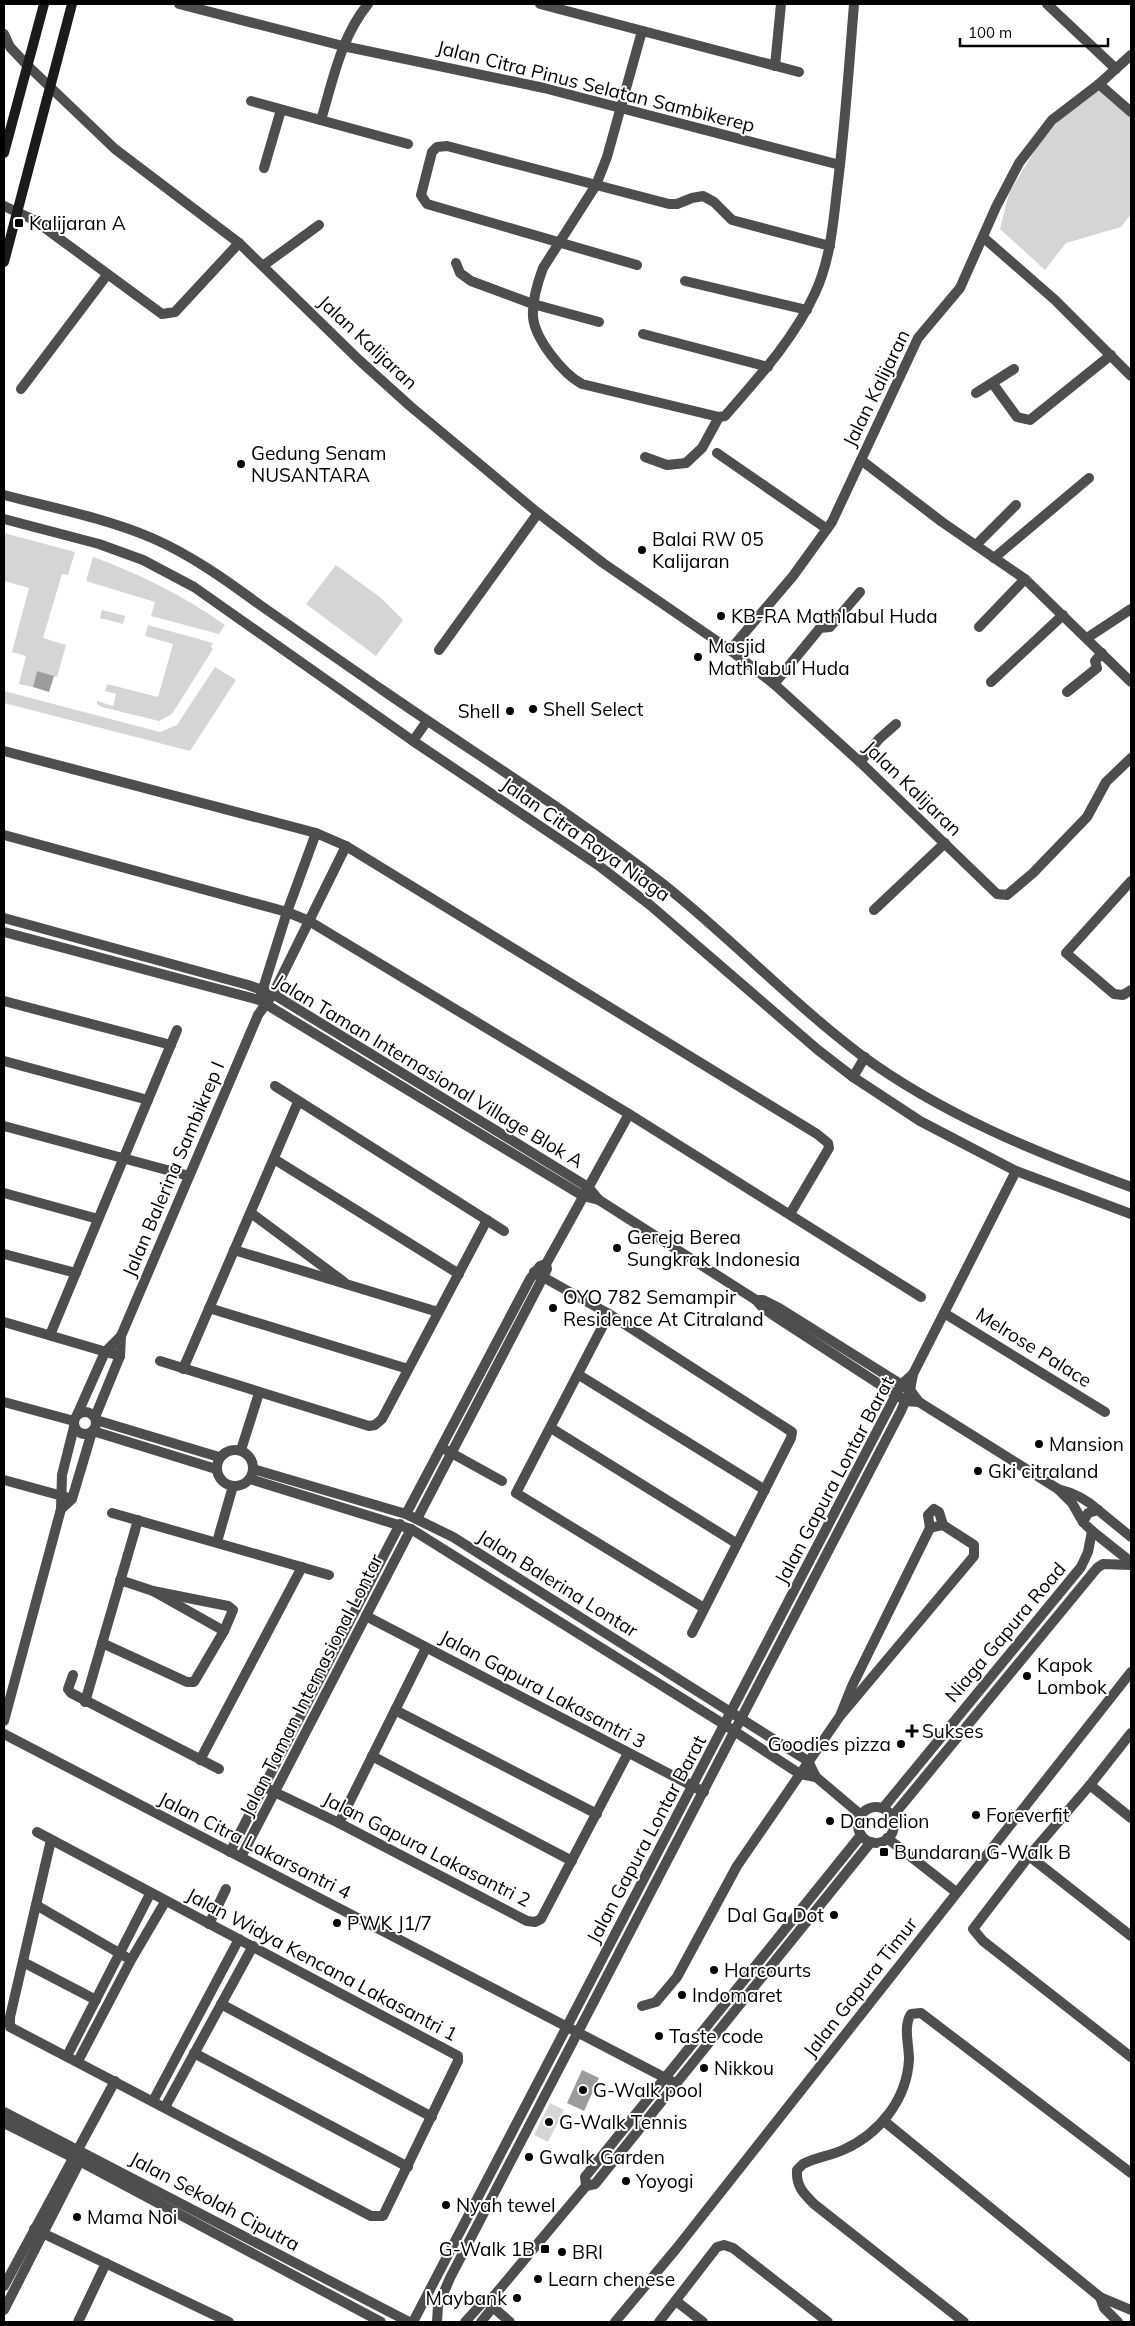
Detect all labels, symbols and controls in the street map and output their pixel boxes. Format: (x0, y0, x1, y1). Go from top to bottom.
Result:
scale bar (960, 15, 1108, 47)
text: 100 m (968, 23, 1012, 42)
street label: Jalan Citra Pinus Selatan Sambikerep (435, 35, 757, 137)
place label: Kalijaran A (29, 211, 126, 235)
marker: Kalijaran A (13, 217, 25, 229)
street label: Jalan Kalijaran (313, 290, 423, 394)
street label: Jalan Kalijaran (837, 325, 915, 451)
place label: Gedung Senam NUSANTARA (251, 441, 387, 487)
marker: Gedung Senam NUSANTARA (235, 458, 247, 470)
place label: Balai RW 05 Kalijaran (652, 527, 764, 573)
marker: Balai RW 05 Kalijaran (636, 544, 648, 556)
place label: KB-RA Mathlabul Huda (731, 604, 938, 628)
marker: KB-RA Mathlabul Huda (715, 610, 727, 622)
place label: Masjid Mathlabul Huda (708, 634, 850, 680)
marker: Masjid Mathlabul Huda (692, 651, 704, 663)
place label: Shell Select (543, 697, 644, 721)
place label: Shell (458, 699, 500, 723)
marker: Shell Select (527, 703, 539, 715)
marker: Shell (504, 705, 516, 717)
street label: Jalan Kalijaran (859, 735, 967, 841)
street label: Jalan Citra Raya Niaga (497, 772, 675, 906)
street label: Jalan Taman Internasional Village Blok A (270, 969, 588, 1173)
street label: Jalan Balerina Sambikrep I (117, 1058, 229, 1280)
place label: Gereja Berea Sungkrak Indonesia (627, 1225, 800, 1271)
marker: Gereja Berea Sungkrak Indonesia (611, 1242, 623, 1254)
place label: OYO 782 Semampir Residence At Citraland (563, 1285, 764, 1331)
marker: OYO 782 Semampir Residence At Citraland (547, 1302, 559, 1314)
street label: Melrose Palace (972, 1302, 1096, 1392)
street label: Jalan Gapura Lontar Barat (769, 1372, 899, 1588)
place label: Mansion (1049, 1432, 1124, 1456)
marker: Mansion (1033, 1438, 1045, 1450)
place label: Gki citraland (988, 1459, 1098, 1483)
marker: Gki citraland (972, 1465, 984, 1477)
street label: Jalan Balerina Lontar (473, 1524, 643, 1642)
street label: Jalan Taman Internasional Lontar (234, 1550, 388, 1820)
street label: Niaga Gapura Road (939, 1557, 1071, 1707)
street label: Jalan Gapura Lakasantri 3 (436, 1624, 650, 1754)
place label: Kapok Lombok (1037, 1653, 1107, 1699)
marker: Kapok Lombok (1021, 1670, 1033, 1682)
place label: Sukses (922, 1719, 984, 1743)
marker: Sukses (906, 1725, 918, 1737)
street label: Jalan Gapura Lontar Barat (581, 1731, 711, 1947)
place label: Goodies pizza (768, 1732, 891, 1756)
marker: Goodies pizza (895, 1738, 907, 1750)
street label: Jalan Citra Lakarsantri 4 (155, 1786, 355, 1904)
street label: Jalan Gapura Lakasantri 2 (319, 1786, 535, 1912)
place label: Foreverfit (986, 1803, 1070, 1827)
place label: Dandelion (840, 1809, 930, 1833)
marker: Foreverfit (970, 1809, 982, 1821)
marker: Dandelion (824, 1815, 836, 1827)
place label: Bundaran G-Walk B (894, 1840, 1071, 1864)
marker: Bundaran G-Walk B (878, 1846, 890, 1858)
street label: Jalan Widya Kencana Lakasantri 1 (182, 1882, 462, 2046)
place label: Dal Ga Dot (727, 1903, 824, 1927)
marker: Dal Ga Dot (828, 1909, 840, 1921)
place label: PWK J1/7 (347, 1911, 432, 1935)
street label: Jalan Gapura Timur (798, 1912, 922, 2062)
marker: PWK J1/7 (331, 1917, 343, 1929)
place label: Harcourts (724, 1958, 811, 1982)
marker: Harcourts (708, 1964, 720, 1976)
place label: Indomaret (692, 1983, 782, 2007)
marker: Indomaret (676, 1989, 688, 2001)
place label: Taste code (669, 2024, 763, 2048)
marker: Taste code (653, 2030, 665, 2042)
place label: Nikkou (714, 2056, 774, 2080)
marker: Nikkou (698, 2062, 710, 2074)
place label: G-Walk pool (593, 2078, 702, 2102)
marker: G-Walk pool (577, 2084, 589, 2096)
place label: G-Walk Tennis (559, 2110, 687, 2134)
marker: G-Walk Tennis (543, 2116, 555, 2128)
place label: Gwalk Garden (539, 2145, 665, 2169)
street label: Jalan Sekolah Ciputra (126, 2146, 304, 2256)
marker: Gwalk Garden (523, 2151, 535, 2163)
place label: Yoyogi (635, 2169, 694, 2193)
marker: Yoyogi (620, 2175, 632, 2187)
place label: Nyah tewel (456, 2193, 556, 2217)
marker: Nyah tewel (440, 2199, 452, 2211)
place label: Mama Noi (87, 2205, 177, 2229)
marker: Mama Noi (71, 2211, 83, 2223)
place label: G-Walk 1B (439, 2237, 535, 2261)
place label: BRI (572, 2240, 603, 2264)
marker: G-Walk 1B (539, 2243, 551, 2255)
marker: BRI (556, 2246, 568, 2258)
place label: Learn chenese (548, 2267, 675, 2291)
marker: Learn chenese (532, 2273, 544, 2285)
place label: Maybank (426, 2286, 507, 2310)
marker: Maybank (511, 2292, 523, 2304)

